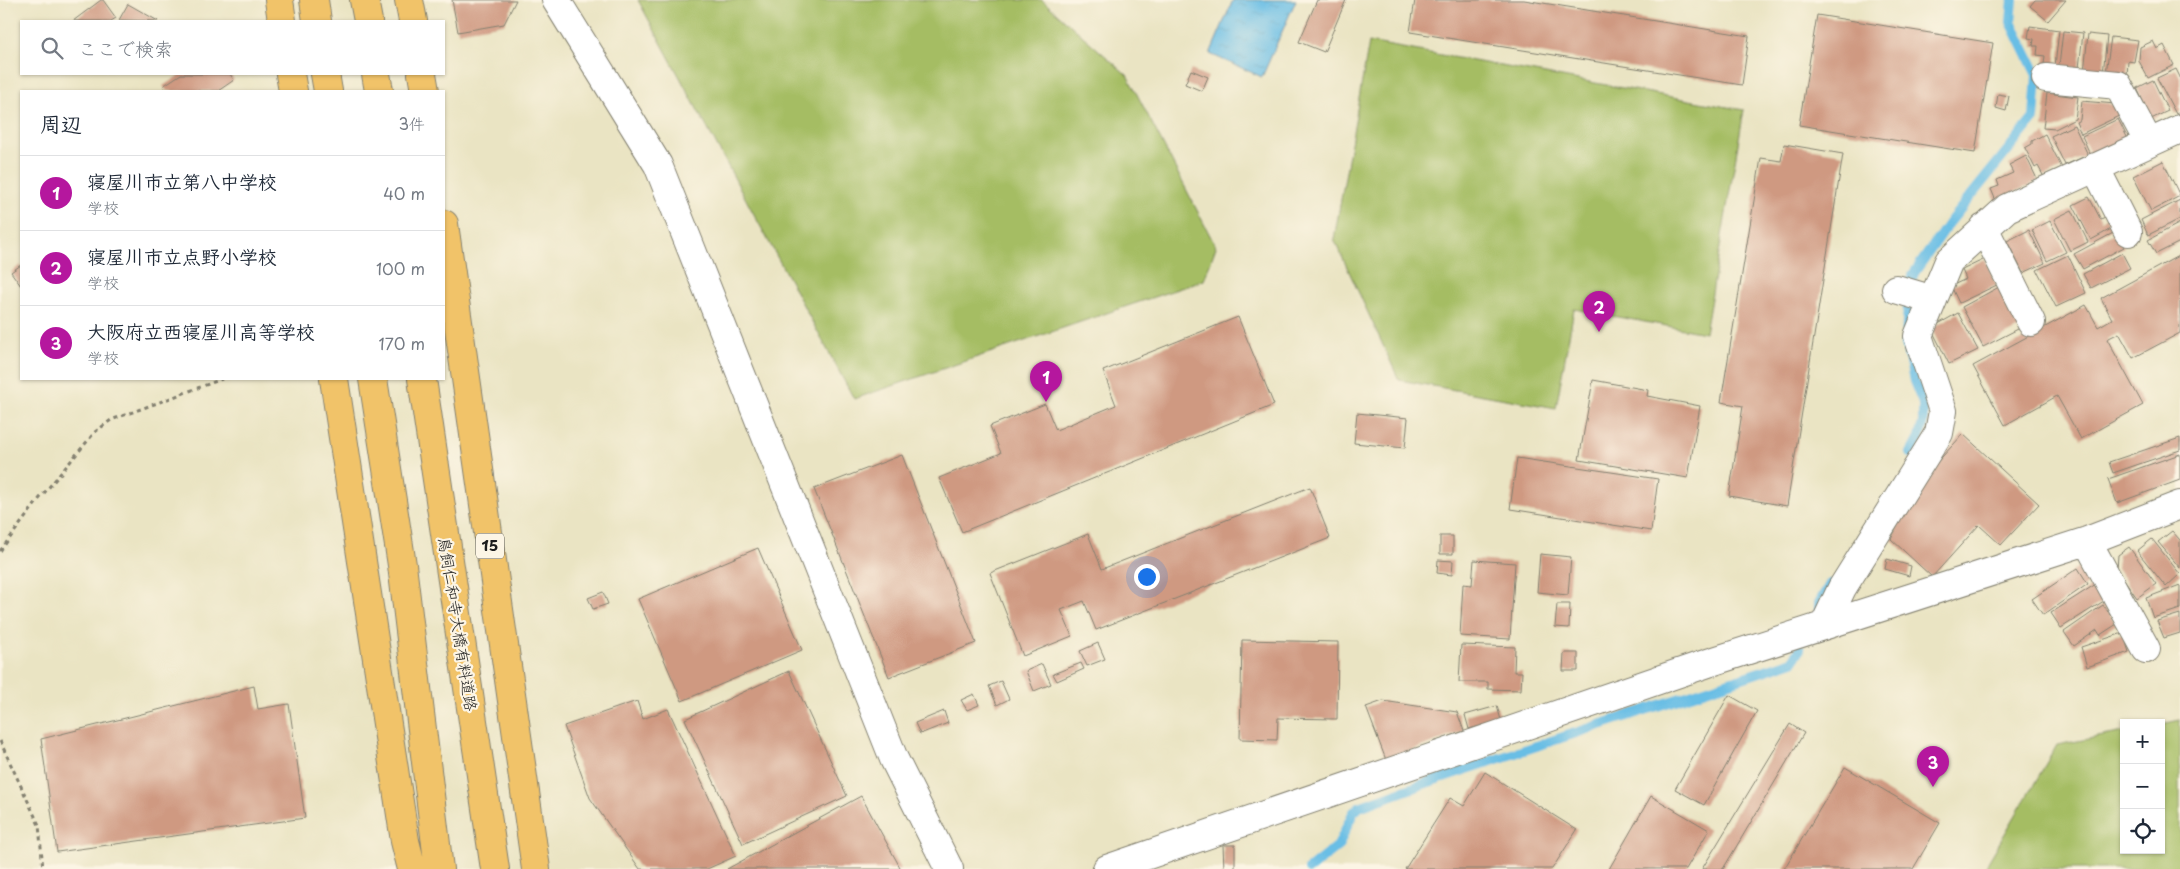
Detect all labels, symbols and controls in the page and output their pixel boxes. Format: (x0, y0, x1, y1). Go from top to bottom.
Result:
search box (20, 20, 445, 75)
icon: search (38, 34, 66, 62)
text: ここで検索 (78, 34, 173, 62)
text: 周辺 (40, 107, 82, 139)
text: 3件 (398, 111, 425, 135)
text: 寝屋川市立第八中学校 (87, 167, 277, 195)
text: 1 (52, 181, 60, 205)
text: 40 m (383, 181, 425, 205)
text: 学校 (87, 195, 119, 219)
text: 寝屋川市立点野小学校 (87, 242, 277, 270)
text: 2 (50, 256, 62, 280)
text: 100 m (376, 256, 425, 280)
text: 学校 (87, 270, 119, 294)
pin: 2 (1583, 291, 1615, 332)
text: 大阪府立西寝屋川高等学校 (87, 317, 315, 345)
text: 3 (51, 331, 61, 355)
text: 170 m (379, 331, 425, 355)
text: 学校 (87, 345, 119, 369)
pin: 1 (1030, 361, 1062, 402)
road number: 15 (476, 534, 504, 558)
street label: 鳥飼仁和寺大橋有料道路 (433, 535, 485, 713)
your location (1134, 564, 1160, 590)
map controls (2120, 719, 2165, 854)
button: + (2120, 719, 2165, 764)
pin: 3 (1917, 746, 1949, 787)
button: − (2120, 764, 2165, 809)
button: locate (2120, 809, 2165, 854)

